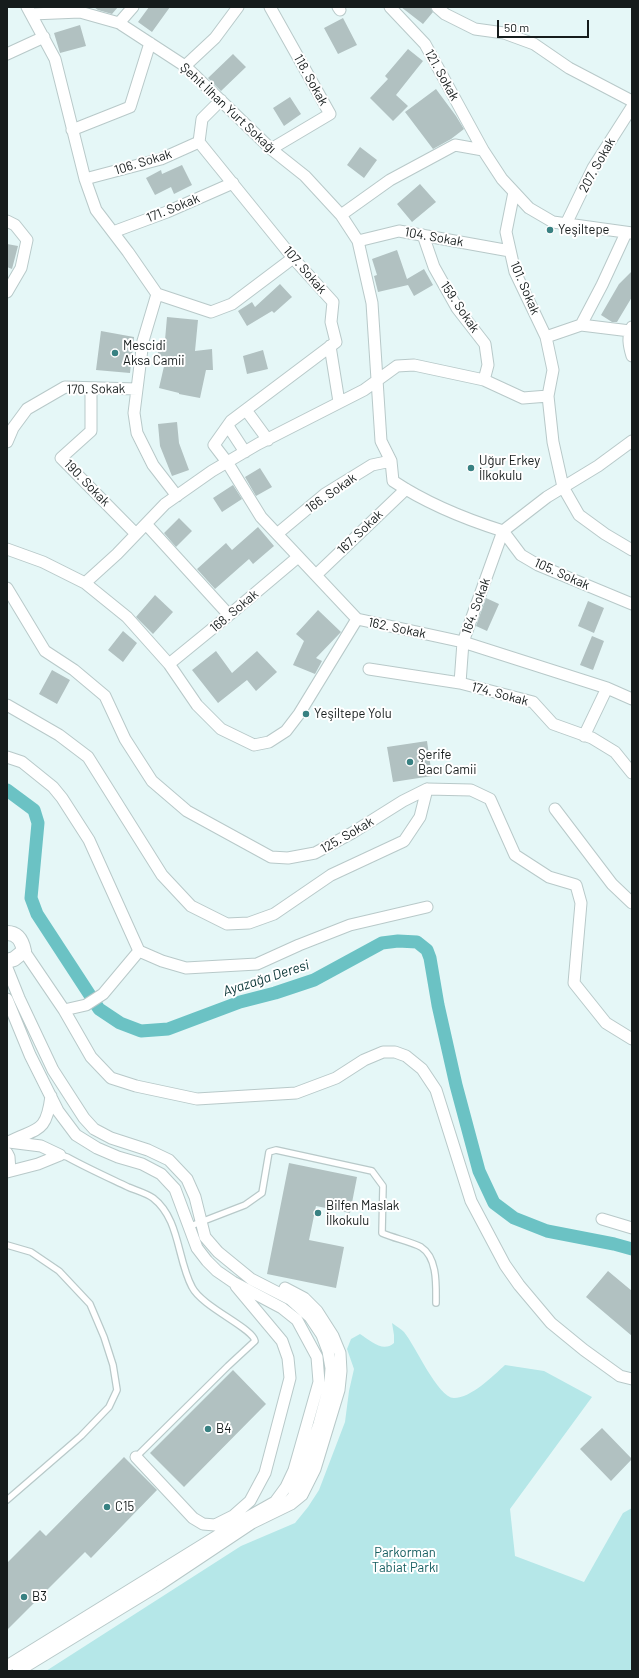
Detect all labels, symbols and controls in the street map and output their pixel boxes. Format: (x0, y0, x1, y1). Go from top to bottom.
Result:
scale bar (499, 12, 591, 38)
text: 50 m (504, 20, 529, 34)
street label: 121. Sokak (422, 47, 462, 103)
street label: 118. Sokak (291, 52, 331, 108)
street label: Şehit İlhan Yurt Sokağı (177, 60, 279, 156)
street label: 207. Sokak (576, 135, 618, 195)
street label: 106. Sokak (112, 146, 174, 178)
street label: 171. Sokak (144, 190, 202, 226)
place label: Yeşiltepe (558, 222, 609, 238)
street label: 104. Sokak (403, 224, 465, 250)
marker: Yeşiltepe (545, 225, 555, 235)
street label: 107. Sokak (280, 243, 330, 297)
street label: 101. Sokak (507, 259, 543, 317)
street label: 159. Sokak (437, 278, 483, 336)
place label: Mescidi Aksa Camii (123, 338, 185, 369)
marker: Mescidi Aksa Camii (110, 348, 120, 358)
street label: 170. Sokak (67, 381, 125, 397)
place label: Uğur Erkey İlkokulu (479, 453, 540, 484)
street label: 190. Sokak (61, 456, 113, 510)
marker: Uğur Erkey İlkokulu (466, 463, 476, 473)
street label: 166. Sokak (303, 470, 359, 516)
street label: 167. Sokak (334, 507, 386, 557)
street label: 105. Sokak (532, 555, 592, 593)
street label: 164. Sokak (459, 576, 493, 636)
street label: 168. Sokak (207, 586, 261, 636)
street label: 162. Sokak (367, 614, 427, 642)
street label: 174. Sokak (470, 679, 530, 709)
place label: Yeşiltepe Yolu (314, 706, 392, 722)
marker: Yeşiltepe Yolu (301, 709, 311, 719)
place label: Şerife Bacı Camii (418, 747, 477, 778)
marker: Şerife Bacı Camii (405, 757, 415, 767)
street label: 125. Sokak (318, 814, 376, 856)
water label: Ayazağa Deresi (221, 956, 311, 1000)
place label: Bilfen Maslak İlkokulu (326, 1198, 399, 1229)
marker: Bilfen Maslak İlkokulu (313, 1208, 323, 1218)
place label: B4 (216, 1421, 231, 1437)
marker: B4 (203, 1424, 213, 1434)
place label: C15 (115, 1499, 134, 1515)
marker: C15 (102, 1502, 112, 1512)
park label: Parkorman Tabiat Parkı (372, 1545, 438, 1576)
place label: B3 (32, 1589, 47, 1605)
marker: B3 (19, 1592, 29, 1602)

